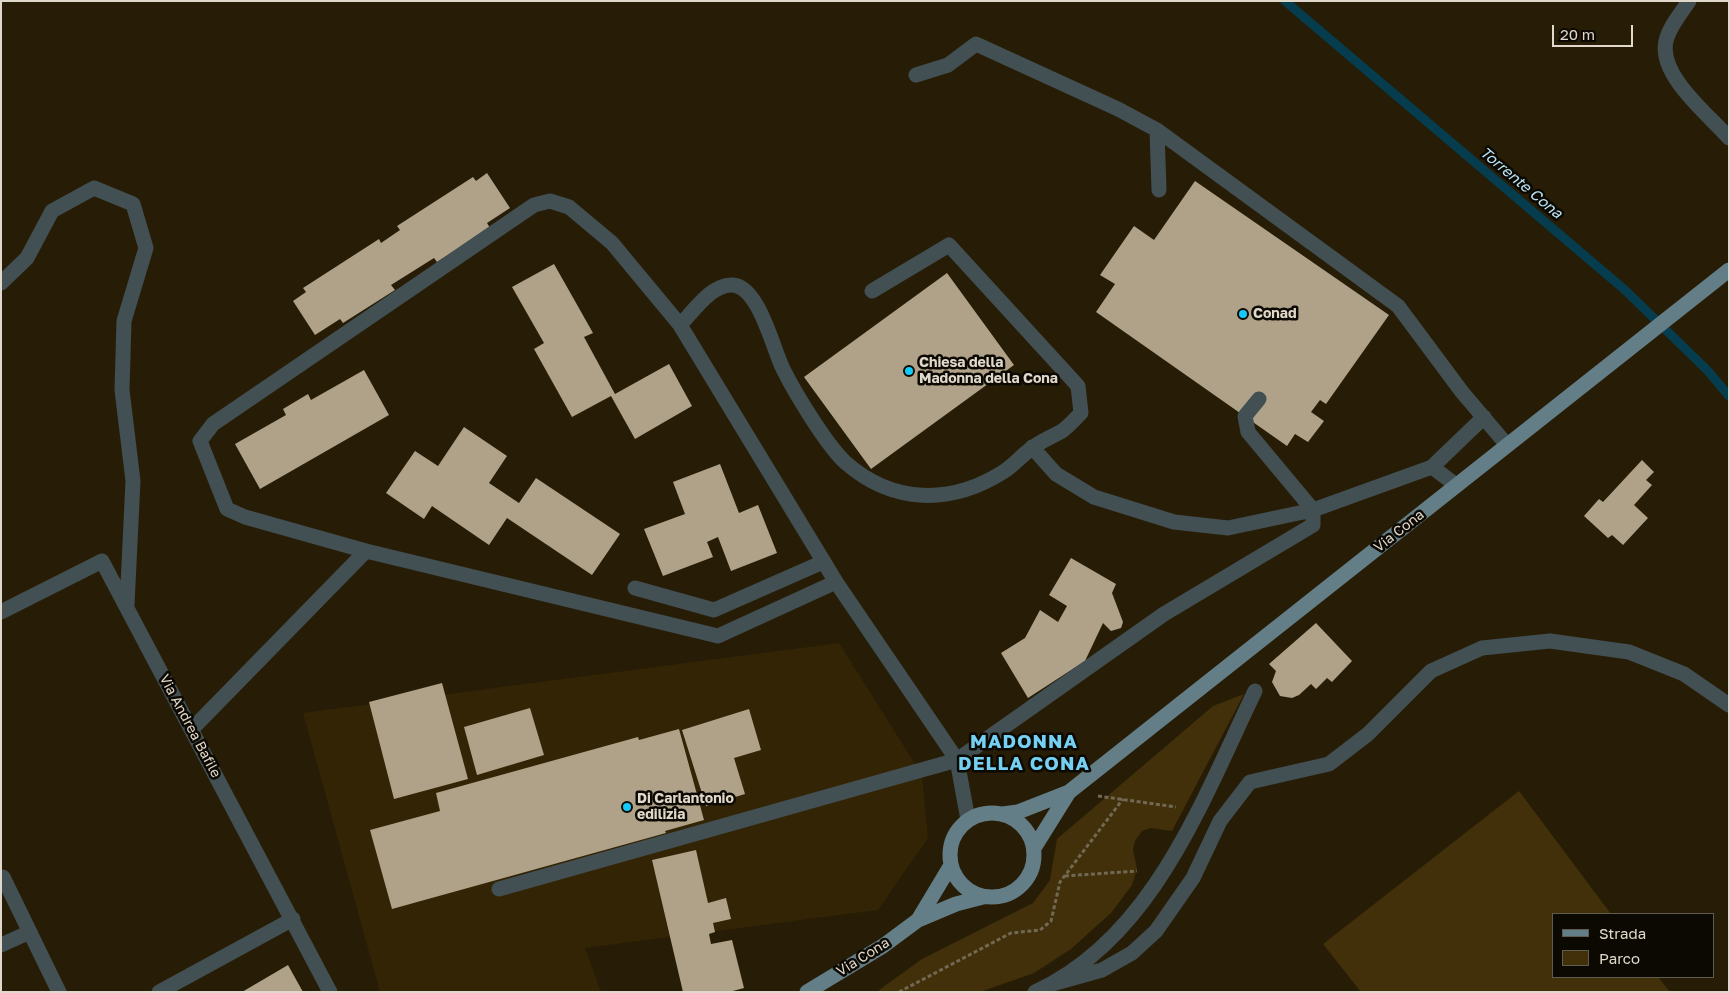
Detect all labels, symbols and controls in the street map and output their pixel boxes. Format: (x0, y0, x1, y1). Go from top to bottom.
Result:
scale bar (1555, 15, 1636, 47)
text: 20 m (1560, 25, 1595, 43)
water label: Torrente Cona (1476, 143, 1566, 223)
place label: Conad (1253, 306, 1297, 322)
marker: Conad (1237, 308, 1249, 320)
place label: Chiesa della Madonna della Cona (919, 355, 1058, 388)
marker: Chiesa della Madonna della Cona (903, 365, 915, 377)
street label: Via Cona (1371, 506, 1427, 556)
street label: Via Andrea Bafile (156, 671, 224, 781)
district label: MADONNA DELLA CONA (957, 731, 1091, 775)
place label: Di Carlantonio edilizia (637, 791, 734, 824)
marker: Di Carlantonio edilizia (621, 801, 633, 813)
legend (1552, 913, 1715, 978)
text: Strada (1599, 924, 1646, 942)
street label: Via Cona (834, 934, 892, 980)
text: Parco (1599, 949, 1640, 967)

